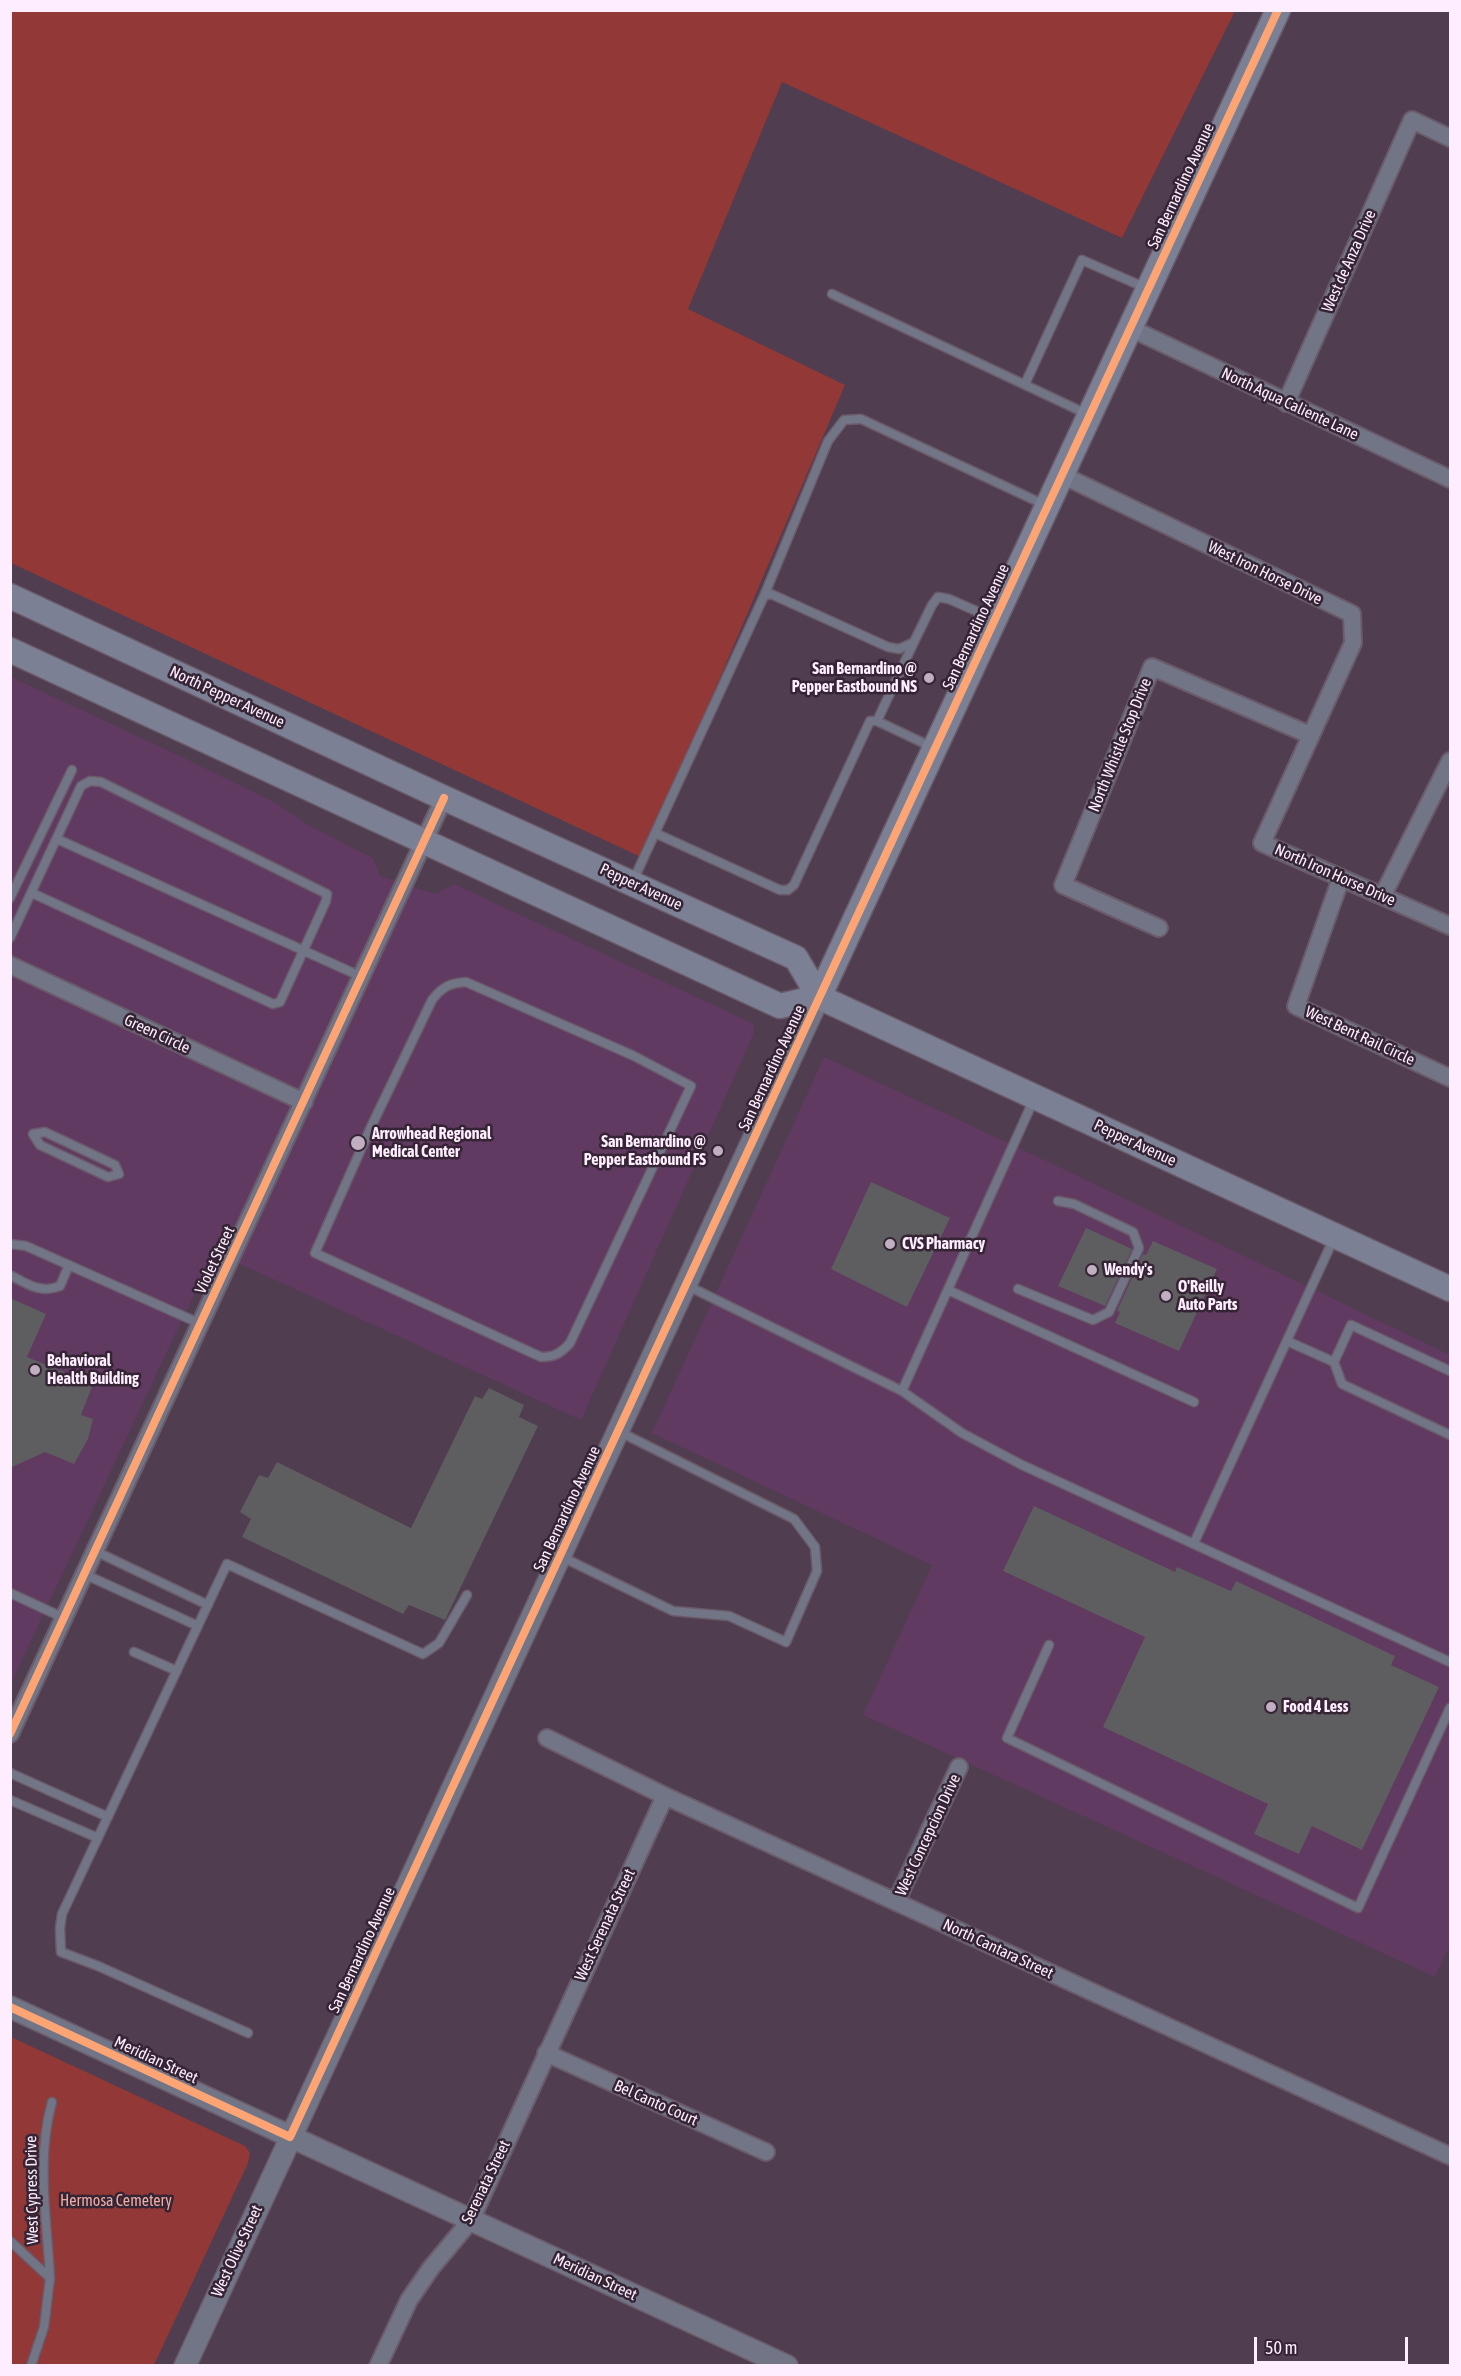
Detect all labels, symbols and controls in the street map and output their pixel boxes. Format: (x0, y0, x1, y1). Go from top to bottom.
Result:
street label: San Bernardino Avenue (1143, 120, 1219, 252)
street label: West de Anza Drive (1318, 207, 1380, 315)
street label: North Aqua Caliente Lane (1218, 364, 1362, 444)
street label: West Iron Horse Drive (1205, 537, 1325, 609)
street label: San Bernardino Avenue (938, 561, 1014, 693)
place label: San Bernardino @ Pepper Eastbound NS (792, 659, 917, 697)
street label: North Pepper Avenue (166, 662, 288, 732)
marker: San Bernardino @ Pepper Eastbound NS (922, 671, 936, 685)
street label: North Whistle Stop Drive (1084, 675, 1156, 815)
street label: North Iron Horse Drive (1272, 840, 1398, 910)
street label: Pepper Avenue (597, 860, 685, 914)
street label: San Bernardino Avenue (734, 1002, 810, 1134)
street label: West Bent Rail Circle (1302, 1002, 1418, 1070)
street label: Green Circle (121, 1010, 193, 1058)
street label: Pepper Avenue (1091, 1116, 1179, 1170)
place label: Arrowhead Regional Medical Center (372, 1124, 491, 1162)
place label: San Bernardino @ Pepper Eastbound FS (584, 1132, 706, 1170)
marker: Arrowhead Regional Medical Center (349, 1134, 367, 1152)
marker: San Bernardino @ Pepper Eastbound FS (711, 1144, 725, 1158)
street label: Violet Street (191, 1223, 239, 1297)
place label: CVS Pharmacy (902, 1234, 985, 1254)
marker: CVS Pharmacy (883, 1237, 897, 1251)
place label: Wendy's (1104, 1260, 1153, 1280)
marker: Wendy's (1085, 1263, 1099, 1277)
place label: O'Reilly Auto Parts (1178, 1277, 1238, 1315)
marker: O'Reilly Auto Parts (1159, 1289, 1173, 1303)
place label: Behavioral Health Building (47, 1351, 139, 1389)
marker: Behavioral Health Building (28, 1363, 42, 1377)
street label: San Bernardino Avenue (529, 1443, 605, 1575)
place label: Food 4 Less (1283, 1697, 1348, 1717)
marker: Food 4 Less (1264, 1700, 1278, 1714)
street label: West Concepcion Drive (891, 1771, 965, 1899)
street label: West Serenata Street (571, 1866, 639, 1984)
street label: San Bernardino Avenue (324, 1884, 400, 2016)
street label: North Cantara Street (940, 1915, 1056, 1983)
street label: Meridian Street (111, 2032, 201, 2088)
street label: Bel Canto Court (611, 2076, 701, 2130)
street label: West Cypress Drive (21, 2135, 43, 2245)
street label: Serenata Street (458, 2137, 514, 2227)
park label: Hermosa Cemetery (60, 2191, 172, 2211)
street label: West Olive Street (207, 2202, 267, 2300)
street label: Meridian Street (550, 2249, 640, 2305)
scale bar (1257, 2325, 1412, 2363)
text: 50 m (1265, 2337, 1297, 2358)

